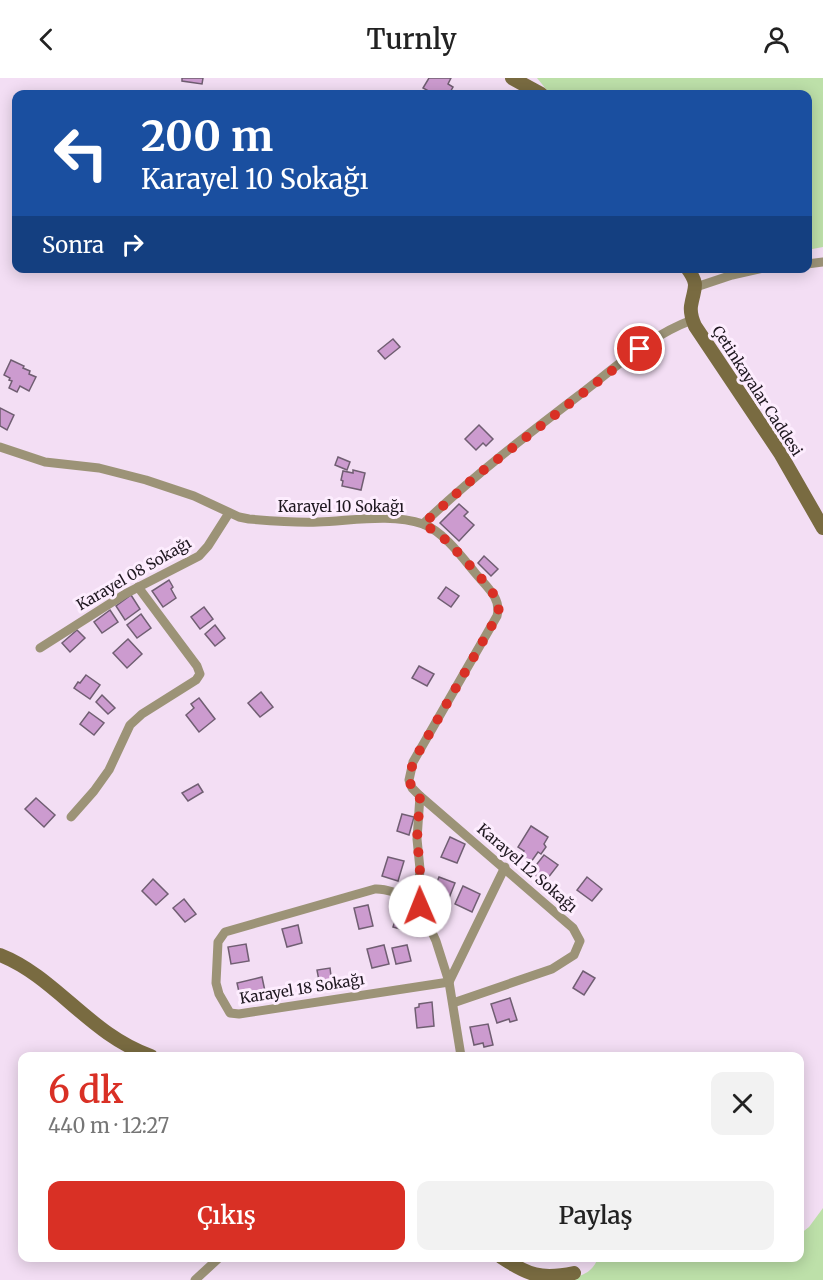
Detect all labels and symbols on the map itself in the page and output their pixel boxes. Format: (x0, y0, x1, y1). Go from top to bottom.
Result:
street label: Çetinkayalar Caddesi (708, 322, 807, 460)
pin (614, 323, 665, 374)
street label: Karayel 10 Sokağı (278, 497, 404, 516)
street label: Karayel 08 Sokağı (73, 533, 195, 614)
street label: Karayel 12 Sokağı (473, 819, 581, 916)
position arrow (388, 874, 452, 938)
street label: Karayel 18 Sokağı (238, 969, 366, 1008)

